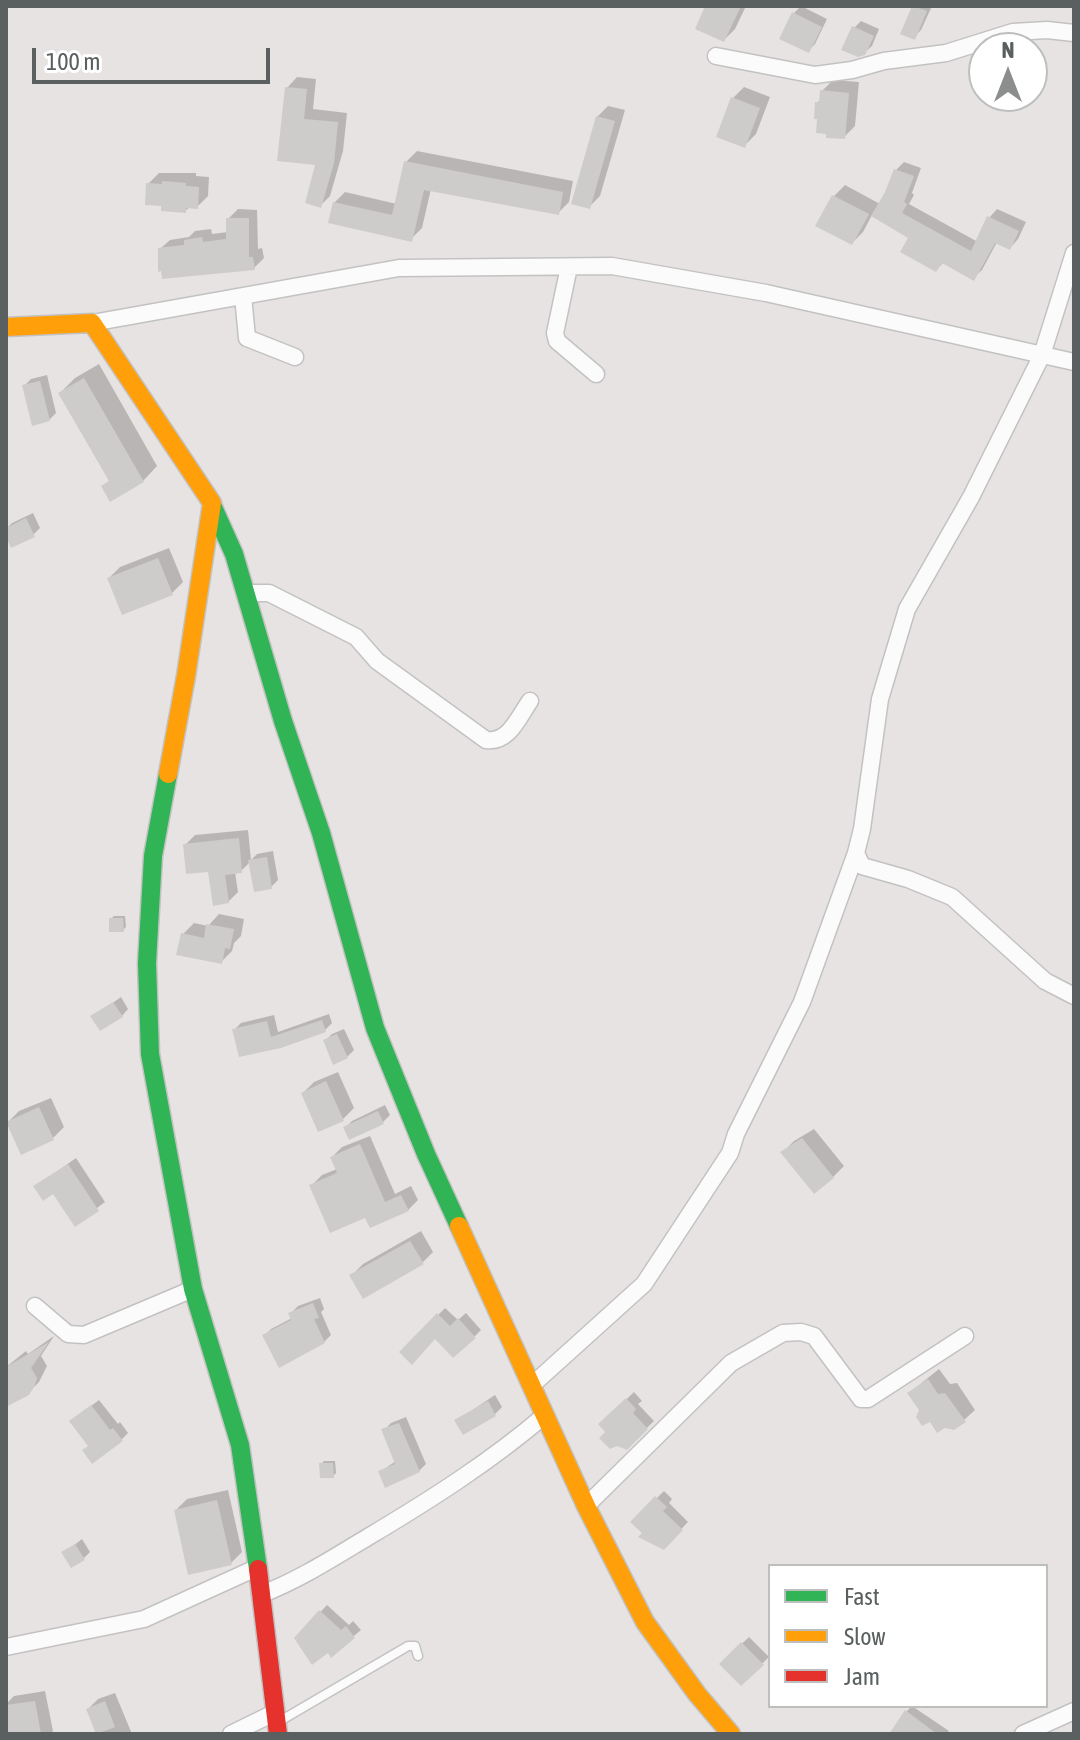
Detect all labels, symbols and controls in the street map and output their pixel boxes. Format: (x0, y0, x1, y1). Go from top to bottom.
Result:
scale bar (36, 32, 274, 82)
north arrow (968, 32, 1048, 112)
text: N (1002, 37, 1014, 63)
text: 100 m (46, 48, 100, 75)
legend (768, 1564, 1048, 1708)
text: Fast (844, 1583, 880, 1610)
text: Slow (844, 1623, 886, 1650)
text: Jam (844, 1663, 880, 1690)

